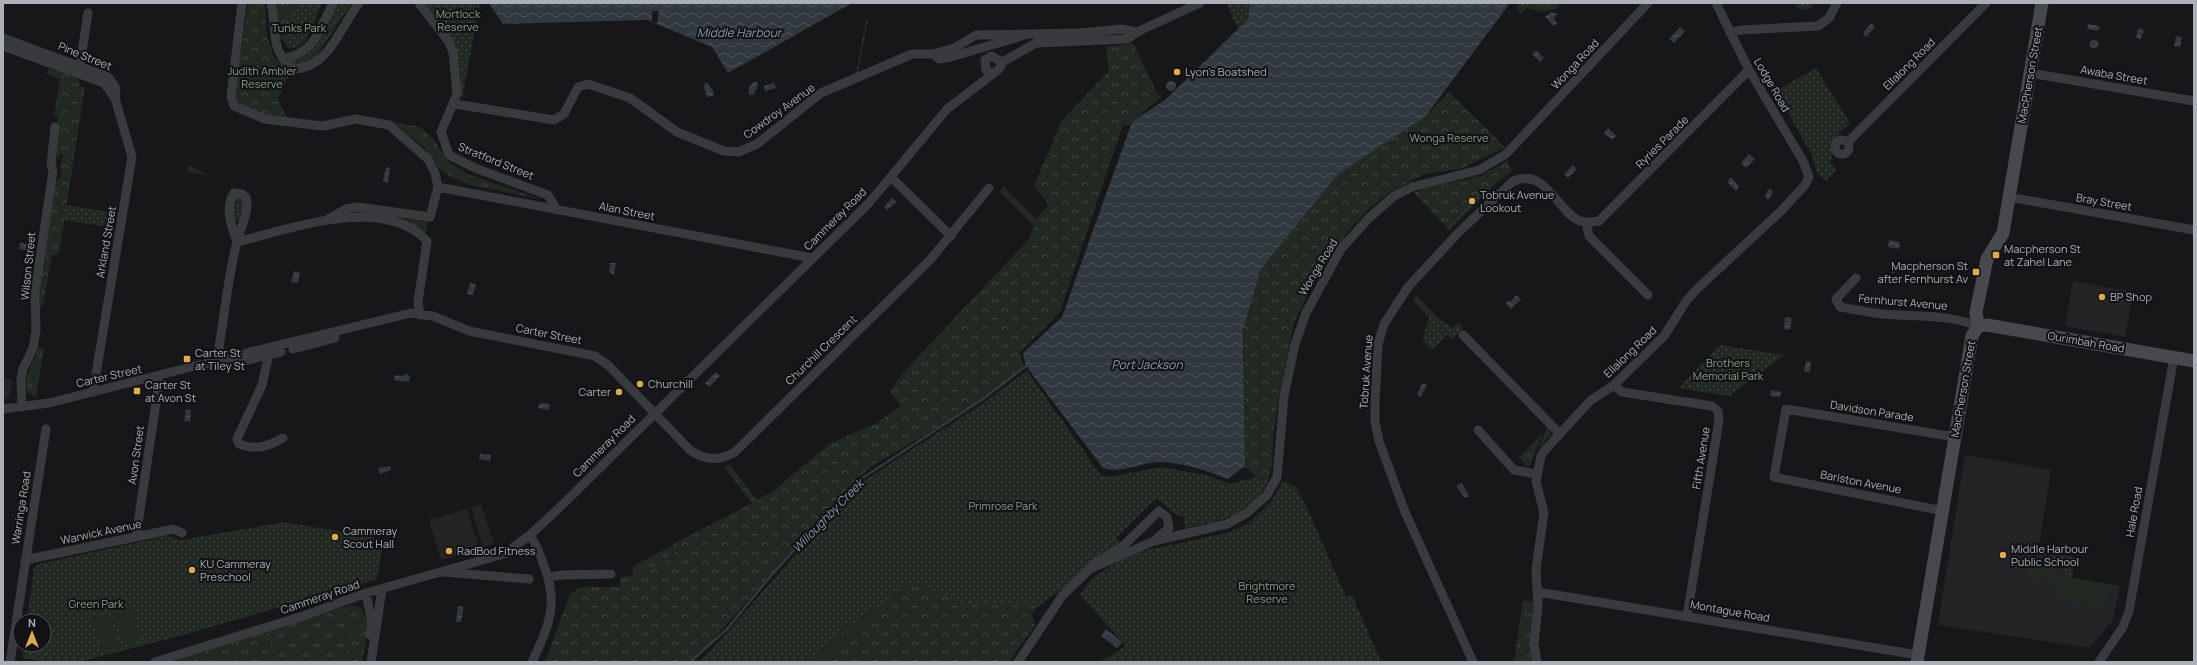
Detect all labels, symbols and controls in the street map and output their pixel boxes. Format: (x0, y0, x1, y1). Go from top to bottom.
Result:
park label: Mortlock Reserve (436, 6, 481, 34)
park label: Tunks Park (272, 20, 327, 35)
water label: Middle Harbour (697, 24, 783, 41)
street label: MacPherson Street (2014, 25, 2045, 125)
street label: Ellalong Road (1879, 34, 1938, 93)
street label: Wonga Road (1547, 35, 1602, 92)
street label: Pine Street (56, 38, 114, 73)
street label: Lodge Road (1751, 55, 1794, 114)
street label: Awaba Street (2079, 61, 2149, 88)
park label: Judith Ambler Reserve (227, 63, 297, 91)
place label: Lyon's Boatshed (1185, 64, 1267, 79)
marker: Lyon's Boatshed (1172, 67, 1182, 77)
street label: Cowdroy Avenue (740, 79, 818, 142)
street label: Ryries Parade (1632, 112, 1692, 171)
park label: Wonga Reserve (1410, 130, 1489, 145)
street label: Stratford Street (456, 138, 536, 183)
street label: Cammeray Road (800, 184, 869, 253)
place label: Tobruk Avenue Lookout (1480, 187, 1555, 215)
street label: Bray Street (2075, 189, 2133, 214)
marker: Tobruk Avenue Lookout (1467, 196, 1477, 206)
street label: Alan Street (598, 198, 656, 223)
street label: Arkland Street (92, 205, 119, 279)
street label: Wilson Street (16, 231, 39, 301)
street label: Wonga Road (1295, 236, 1340, 298)
place label: Macpherson St at Zahel Lane (2004, 241, 2081, 269)
marker: Macpherson St at Zahel Lane (1991, 250, 2001, 260)
place label: Macpherson St after Fernhurst Av (1878, 258, 1968, 286)
marker: Macpherson St after Fernhurst Av (1971, 267, 1981, 277)
place label: BP Shop (2110, 289, 2152, 304)
street label: Fernhurst Avenue (1858, 290, 1949, 313)
marker: BP Shop (2097, 292, 2107, 302)
street label: Churchill Crescent (781, 311, 860, 388)
street label: Carter Street (515, 320, 583, 347)
street label: Ellalong Road (1600, 323, 1659, 381)
street label: Ourimbah Road (2046, 327, 2126, 356)
street label: Tobruk Avenue (1355, 334, 1376, 410)
street label: MacPherson Street (1947, 339, 1978, 439)
place label: Carter St at Tiley St (195, 345, 245, 373)
marker: Carter St at Tiley St (182, 354, 192, 364)
park label: Brothers Memorial Park (1693, 355, 1764, 383)
water label: Port Jackson (1111, 356, 1183, 373)
street label: Carter Street (75, 361, 143, 390)
place label: Churchill (648, 376, 693, 391)
place label: Carter St at Avon St (145, 377, 196, 405)
marker: Churchill (635, 379, 645, 389)
place label: Carter (578, 384, 611, 399)
marker: Carter St at Avon St (132, 386, 142, 396)
marker: Carter (614, 387, 624, 397)
street label: Davidson Parade (1829, 397, 1915, 425)
street label: Cammeray Road (569, 411, 638, 480)
street label: Avon Street (124, 424, 147, 485)
street label: Fifth Avenue (1688, 425, 1713, 490)
street label: Bariston Avenue (1819, 466, 1903, 497)
street label: Warringa Road (7, 470, 34, 546)
water label: Willoughby Creek (788, 474, 869, 556)
street label: Hale Road (2122, 486, 2145, 538)
park label: Primrose Park (968, 498, 1038, 513)
street label: Warwick Avenue (59, 516, 143, 547)
place label: Cammeray Scout Hall (343, 523, 398, 551)
marker: Cammeray Scout Hall (330, 532, 340, 542)
place label: Middle Harbour Public School (2011, 541, 2088, 569)
place label: RadBod Fitness (457, 543, 536, 558)
marker: RadBod Fitness (444, 546, 454, 556)
marker: Middle Harbour Public School (1998, 550, 2008, 560)
place label: KU Cammeray Preschool (200, 556, 271, 584)
marker: KU Cammeray Preschool (187, 565, 197, 575)
street label: Cammeray Road (278, 576, 361, 617)
park label: Brightmore Reserve (1239, 578, 1296, 606)
park label: Green Park (69, 596, 124, 611)
street label: Montague Road (1689, 596, 1771, 625)
north arrow (12, 613, 52, 653)
text: N (28, 615, 36, 630)

